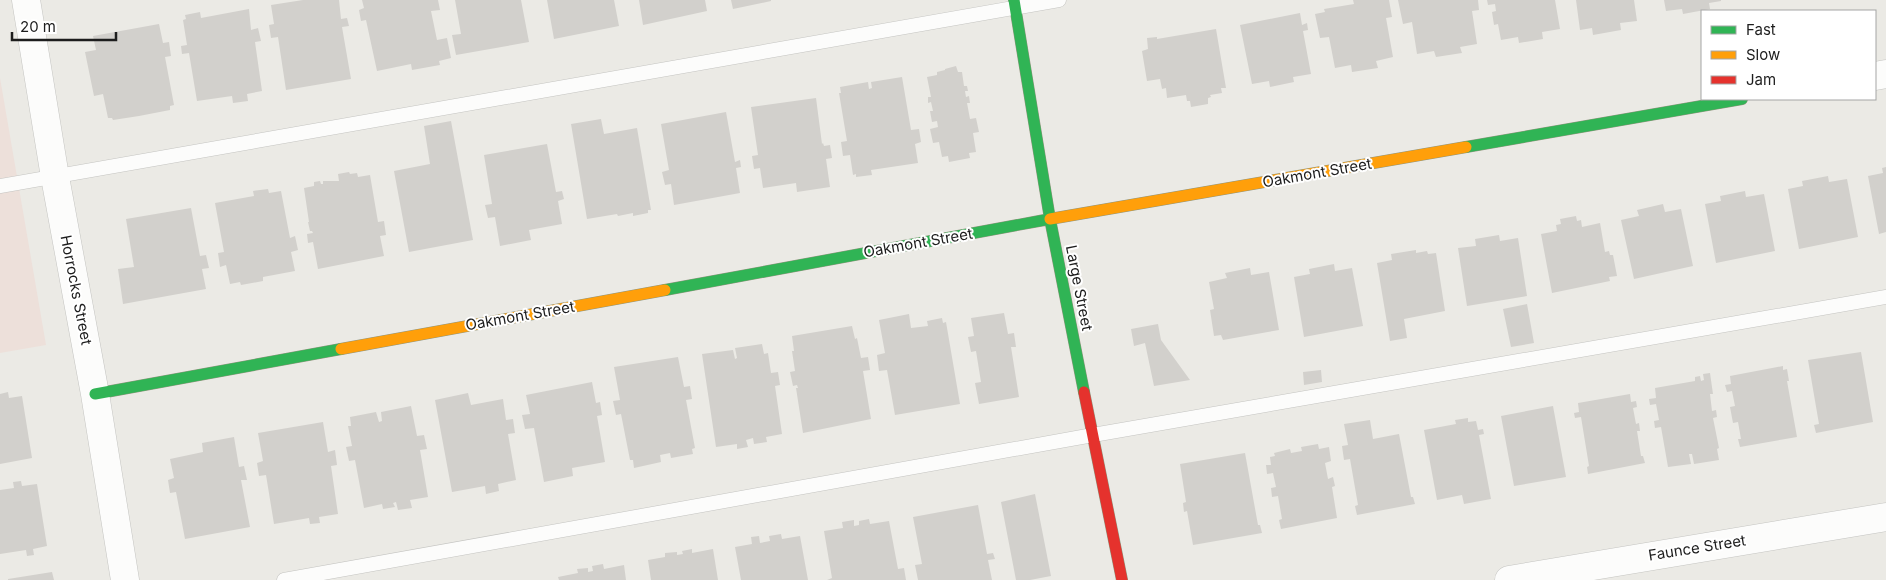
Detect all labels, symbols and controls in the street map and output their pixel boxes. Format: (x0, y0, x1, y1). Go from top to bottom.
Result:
scale bar (12, 10, 116, 42)
legend (1701, 10, 1876, 100)
text: 20 m (20, 17, 56, 36)
text: Fast (1746, 20, 1776, 39)
text: Slow (1746, 45, 1780, 64)
text: Jam (1746, 70, 1776, 89)
street label: Oakmont Street (1261, 154, 1373, 191)
street label: Oakmont Street (862, 224, 974, 261)
street label: Horrocks Street (57, 233, 96, 347)
street label: Large Street (1062, 243, 1097, 332)
street label: Oakmont Street (464, 297, 576, 334)
street label: Faunce Street (1647, 530, 1747, 565)

